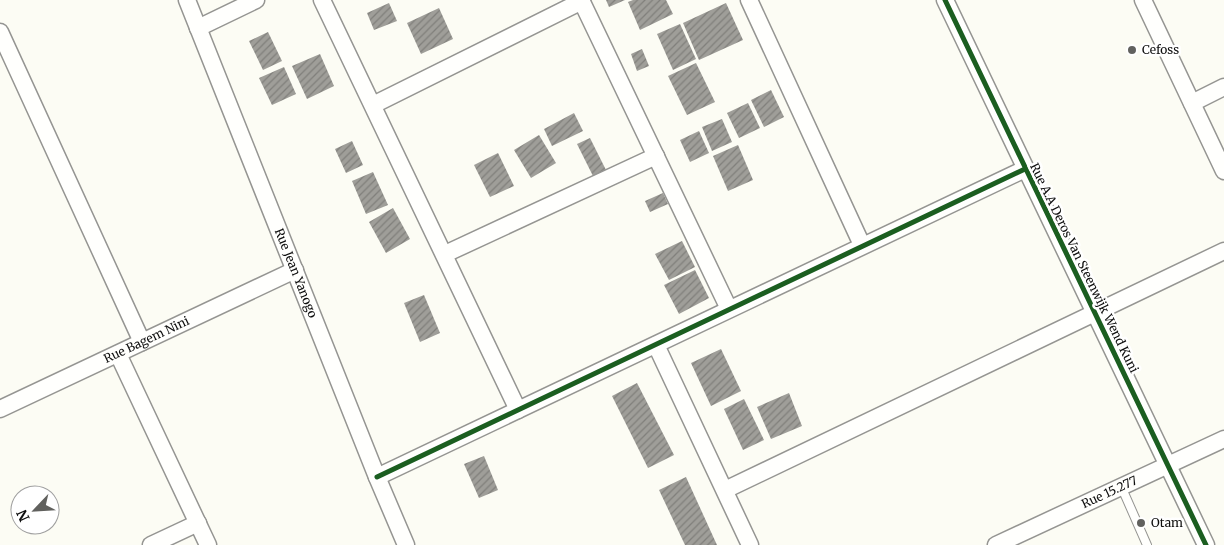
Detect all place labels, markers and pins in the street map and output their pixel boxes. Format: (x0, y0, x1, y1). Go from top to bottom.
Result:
place label: Cefoss (1142, 42, 1179, 57)
marker: Cefoss (1126, 44, 1138, 56)
place label: Otam (1151, 515, 1183, 530)
marker: Otam (1135, 517, 1147, 529)

